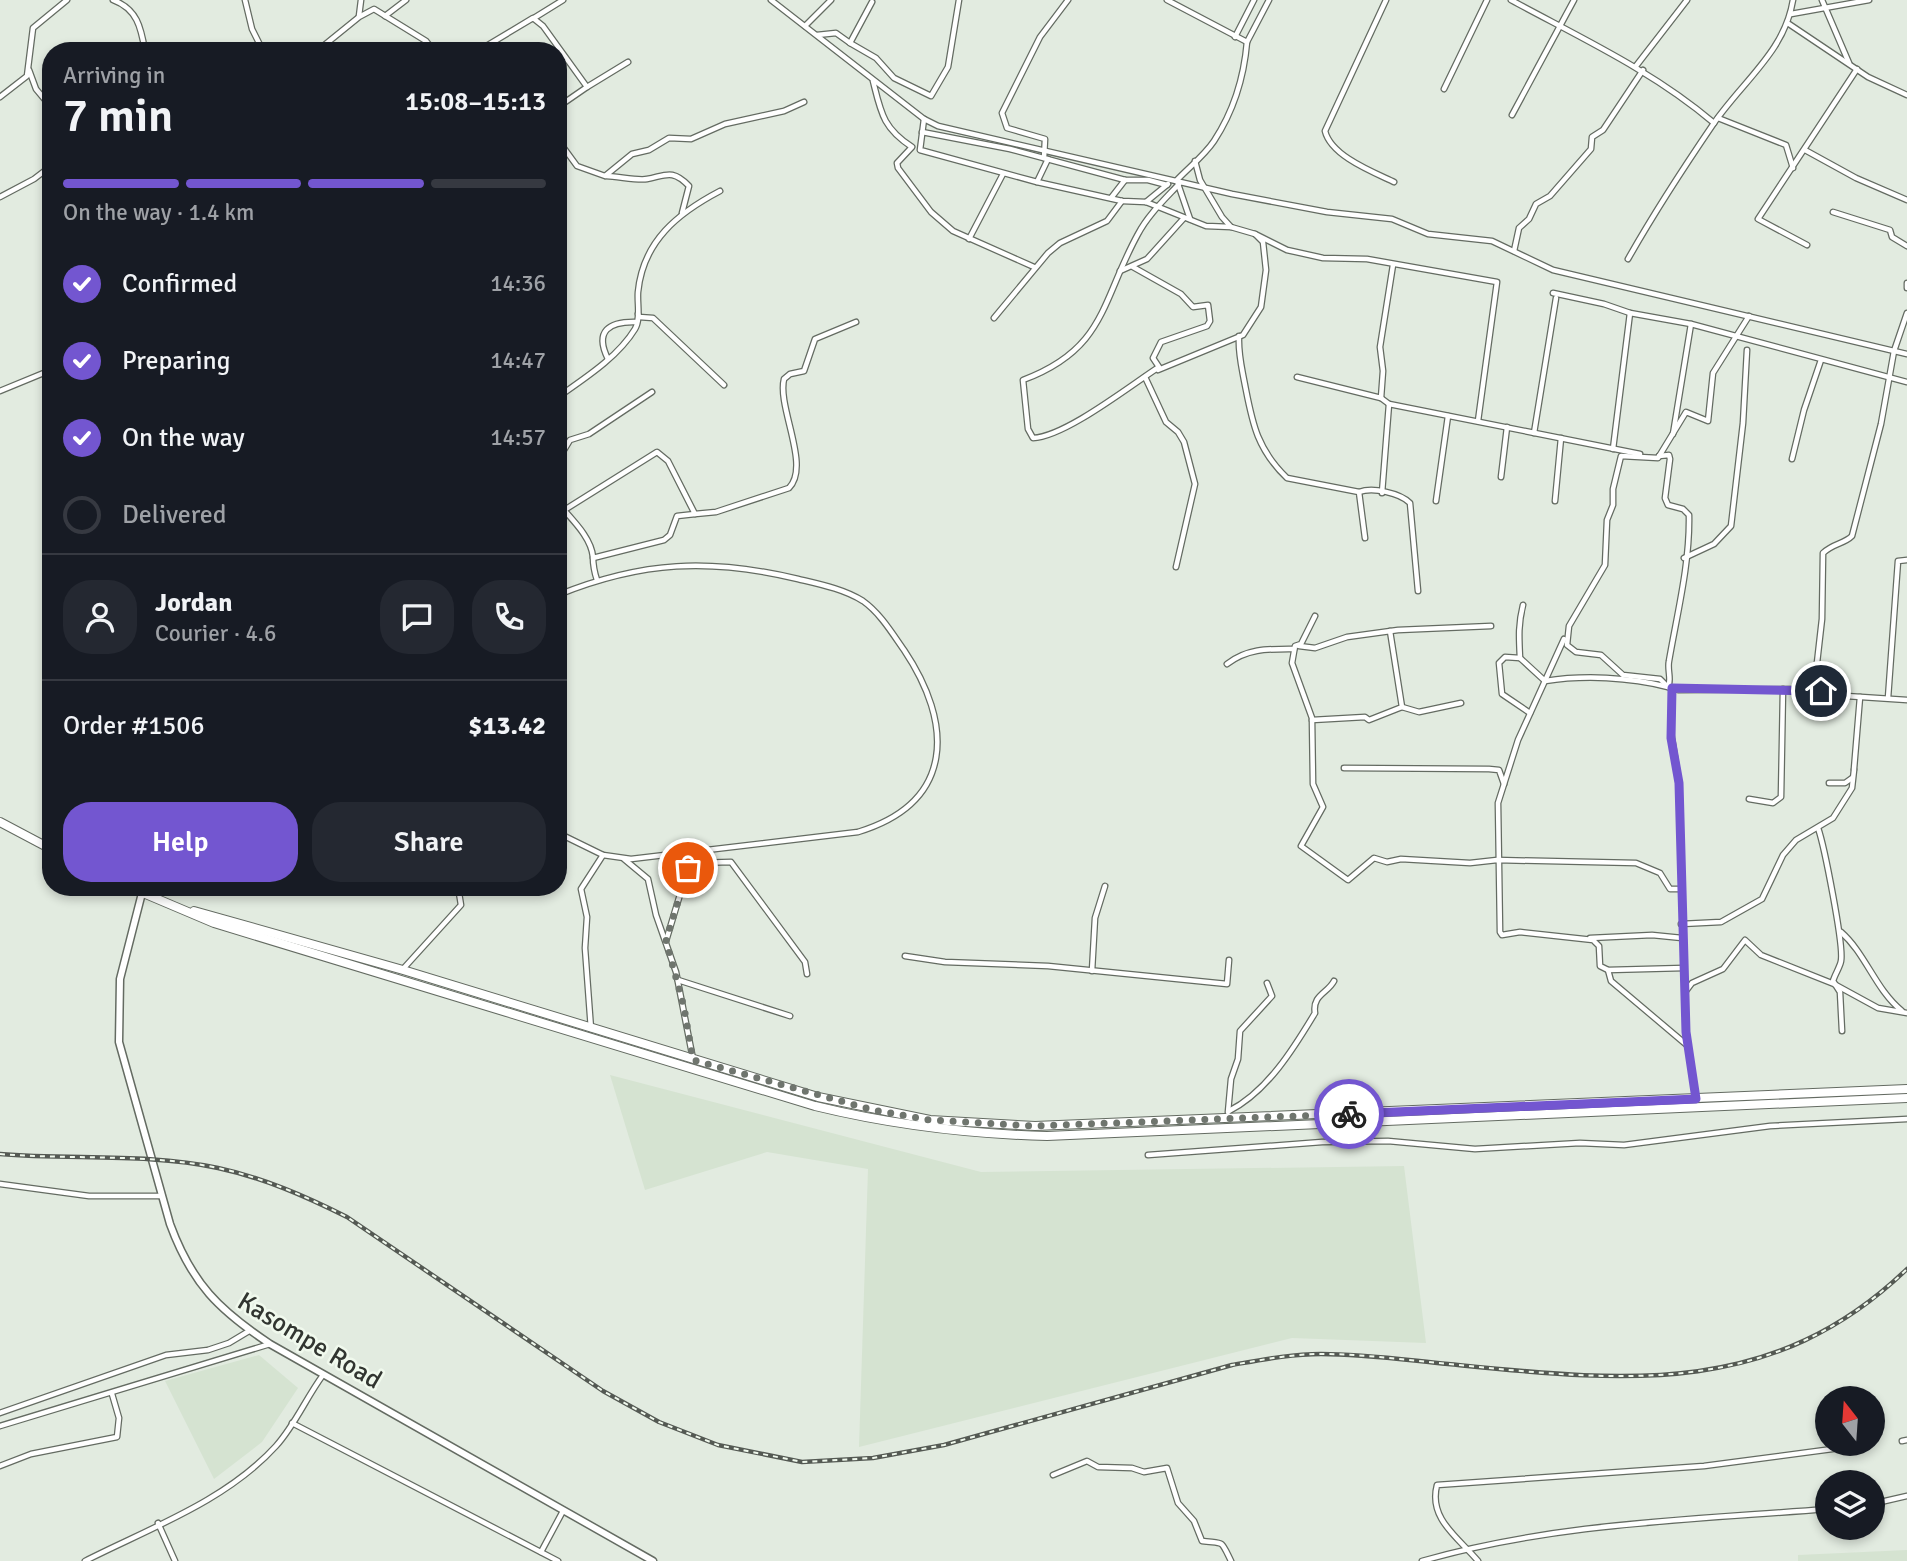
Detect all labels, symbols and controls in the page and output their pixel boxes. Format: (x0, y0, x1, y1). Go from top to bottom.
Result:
text: Arriving in (63, 61, 165, 90)
text: 15:08–15:13 (405, 86, 546, 118)
text: 7 min (63, 88, 173, 144)
text: On the way · 1.4 km (63, 198, 254, 227)
icon: check (63, 265, 101, 303)
text: Confirmed (122, 268, 237, 300)
text: 14:36 (490, 269, 546, 298)
icon: check (63, 342, 101, 380)
text: Preparing (122, 345, 230, 377)
text: 14:47 (490, 346, 546, 375)
icon: check (63, 419, 101, 457)
text: On the way (122, 422, 245, 454)
text: 14:57 (490, 423, 546, 452)
text: Delivered (122, 499, 227, 531)
button: person (63, 580, 137, 654)
button: chat (380, 580, 454, 654)
button: phone (472, 580, 546, 654)
text: Jordan (155, 587, 232, 619)
text: Courier · 4.6 (155, 619, 276, 648)
pin (1791, 661, 1851, 721)
icon: home (1802, 672, 1840, 710)
text: Order #1506 (63, 710, 204, 742)
text: $13.42 (468, 710, 546, 742)
button: Help (63, 802, 298, 882)
button: Share (312, 802, 546, 882)
pin (658, 838, 718, 898)
icon: bag (669, 849, 707, 887)
courier (1314, 1079, 1384, 1149)
icon: bike (1330, 1095, 1368, 1133)
street label: Kasompe Road (232, 1285, 387, 1396)
north arrow (1815, 1386, 1885, 1456)
map controls (1815, 1386, 1885, 1540)
button: layers (1815, 1470, 1885, 1540)

